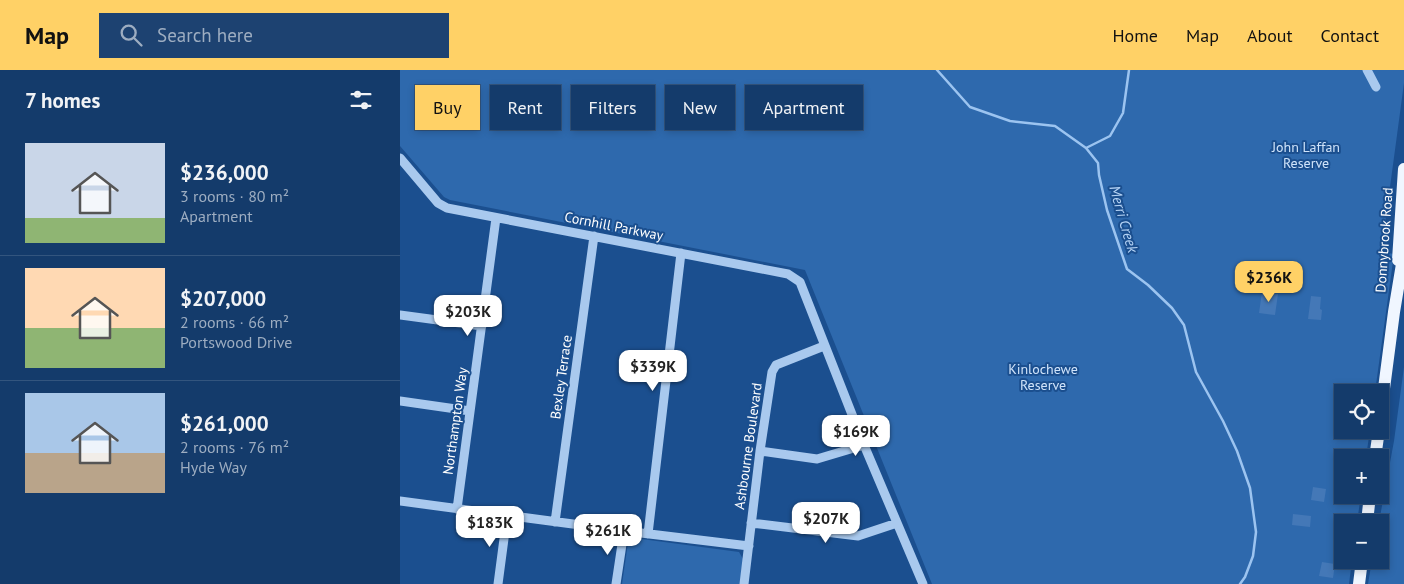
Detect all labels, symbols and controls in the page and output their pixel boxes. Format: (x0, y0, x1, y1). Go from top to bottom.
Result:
search box (99, 13, 449, 58)
text: Map (25, 20, 69, 51)
icon: search (117, 21, 145, 49)
text: Search here (157, 23, 253, 47)
text: Home (1112, 24, 1158, 47)
text: Map (1186, 24, 1219, 47)
text: About (1247, 24, 1293, 47)
text: Contact (1321, 24, 1379, 47)
chip: Buy (415, 85, 480, 130)
chip: Rent (490, 85, 561, 130)
chip: Filters (571, 85, 655, 130)
chip: New (665, 85, 735, 130)
chip: Apartment (745, 85, 863, 130)
icon: filters (347, 86, 375, 114)
text: 7 homes (25, 87, 100, 114)
park label: John Laffan Reserve (1271, 138, 1340, 172)
text: $236,000 (180, 159, 269, 186)
icon: home (65, 163, 125, 223)
water label: Merri Creek (1105, 183, 1143, 256)
text: 3 rooms · 80 m² (180, 186, 289, 206)
street label: Donnybrook Road (1371, 187, 1397, 293)
text: Apartment (180, 206, 253, 226)
street label: Cornhill Parkway (563, 208, 665, 244)
pin: $236K (1234, 260, 1304, 303)
text: $236K (1246, 267, 1292, 287)
text: $207,000 (180, 285, 266, 312)
icon: home (65, 288, 125, 348)
pin: $203K (433, 294, 503, 337)
text: $203K (445, 301, 491, 321)
text: 2 rooms · 66 m² (180, 312, 289, 332)
text: Portswood Drive (180, 332, 293, 352)
street label: Bexley Terrace (546, 334, 576, 420)
pin: $339K (618, 350, 688, 392)
text: $339K (630, 356, 676, 376)
park label: Kinlochewe Reserve (1008, 360, 1078, 394)
street label: Northampton Way (439, 366, 472, 476)
street label: Ashbourne Boulevard (730, 382, 766, 510)
map controls (1334, 384, 1389, 569)
button: locate (1334, 384, 1389, 439)
text: $261,000 (180, 410, 269, 437)
icon: home (65, 413, 125, 473)
pin: $169K (821, 414, 891, 457)
text: $169K (833, 421, 879, 441)
text: 2 rooms · 76 m² (180, 437, 289, 457)
button: + (1334, 449, 1389, 504)
text: Hyde Way (180, 457, 247, 477)
pin: $207K (791, 502, 861, 544)
pin: $183K (455, 506, 525, 548)
text: $207K (803, 508, 849, 528)
text: $183K (467, 512, 513, 532)
pin: $261K (573, 514, 643, 556)
button: − (1334, 514, 1389, 569)
text: $261K (585, 520, 631, 540)

